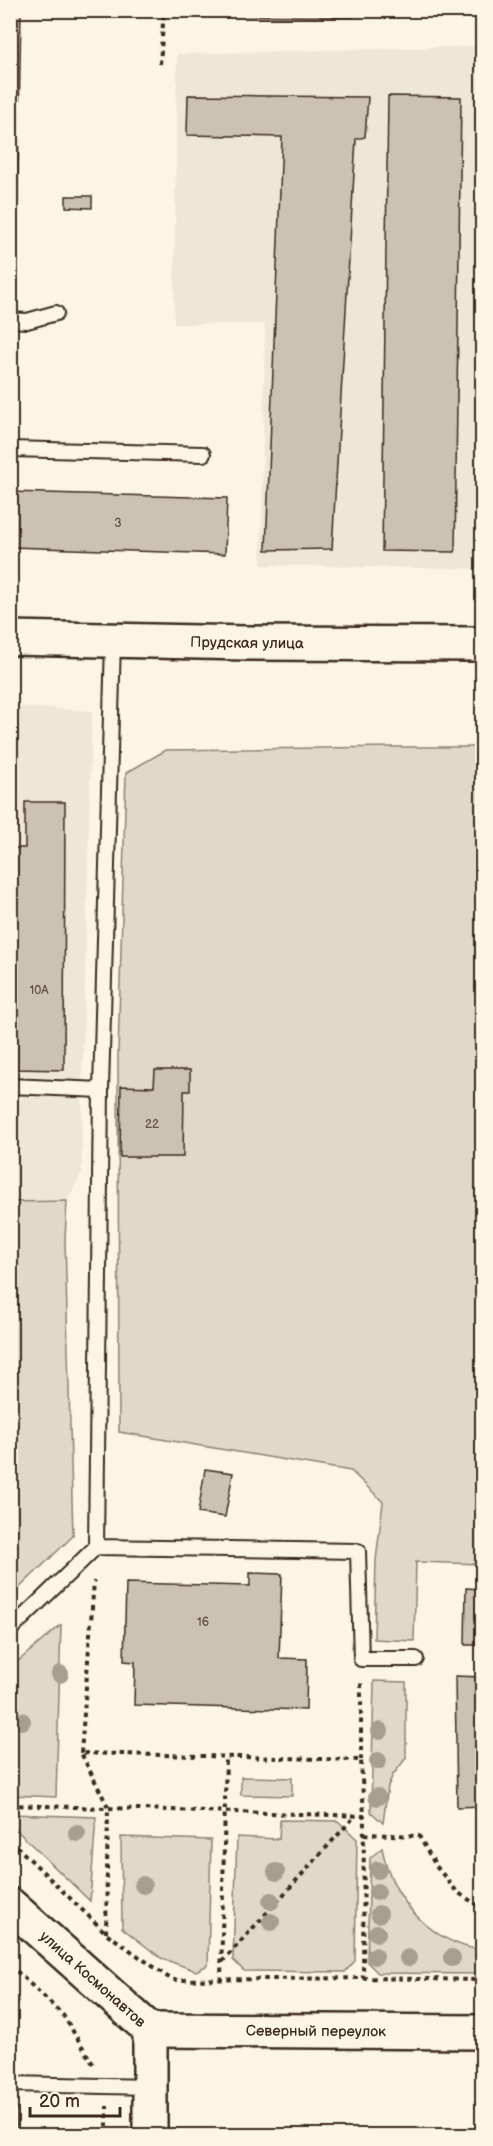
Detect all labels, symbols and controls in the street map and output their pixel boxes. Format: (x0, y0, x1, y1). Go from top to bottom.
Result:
house number: 3 (114, 516, 122, 531)
street label: Прудская улица (190, 632, 304, 653)
house number: 10А (30, 983, 49, 998)
house number: 22 (145, 1117, 159, 1132)
house number: 16 (197, 1615, 209, 1630)
street label: улица Космонавтов (36, 1927, 150, 2031)
street label: Северный переулок (246, 2021, 386, 2041)
scale bar (30, 2080, 120, 2118)
text: 20 m (39, 2091, 80, 2112)

